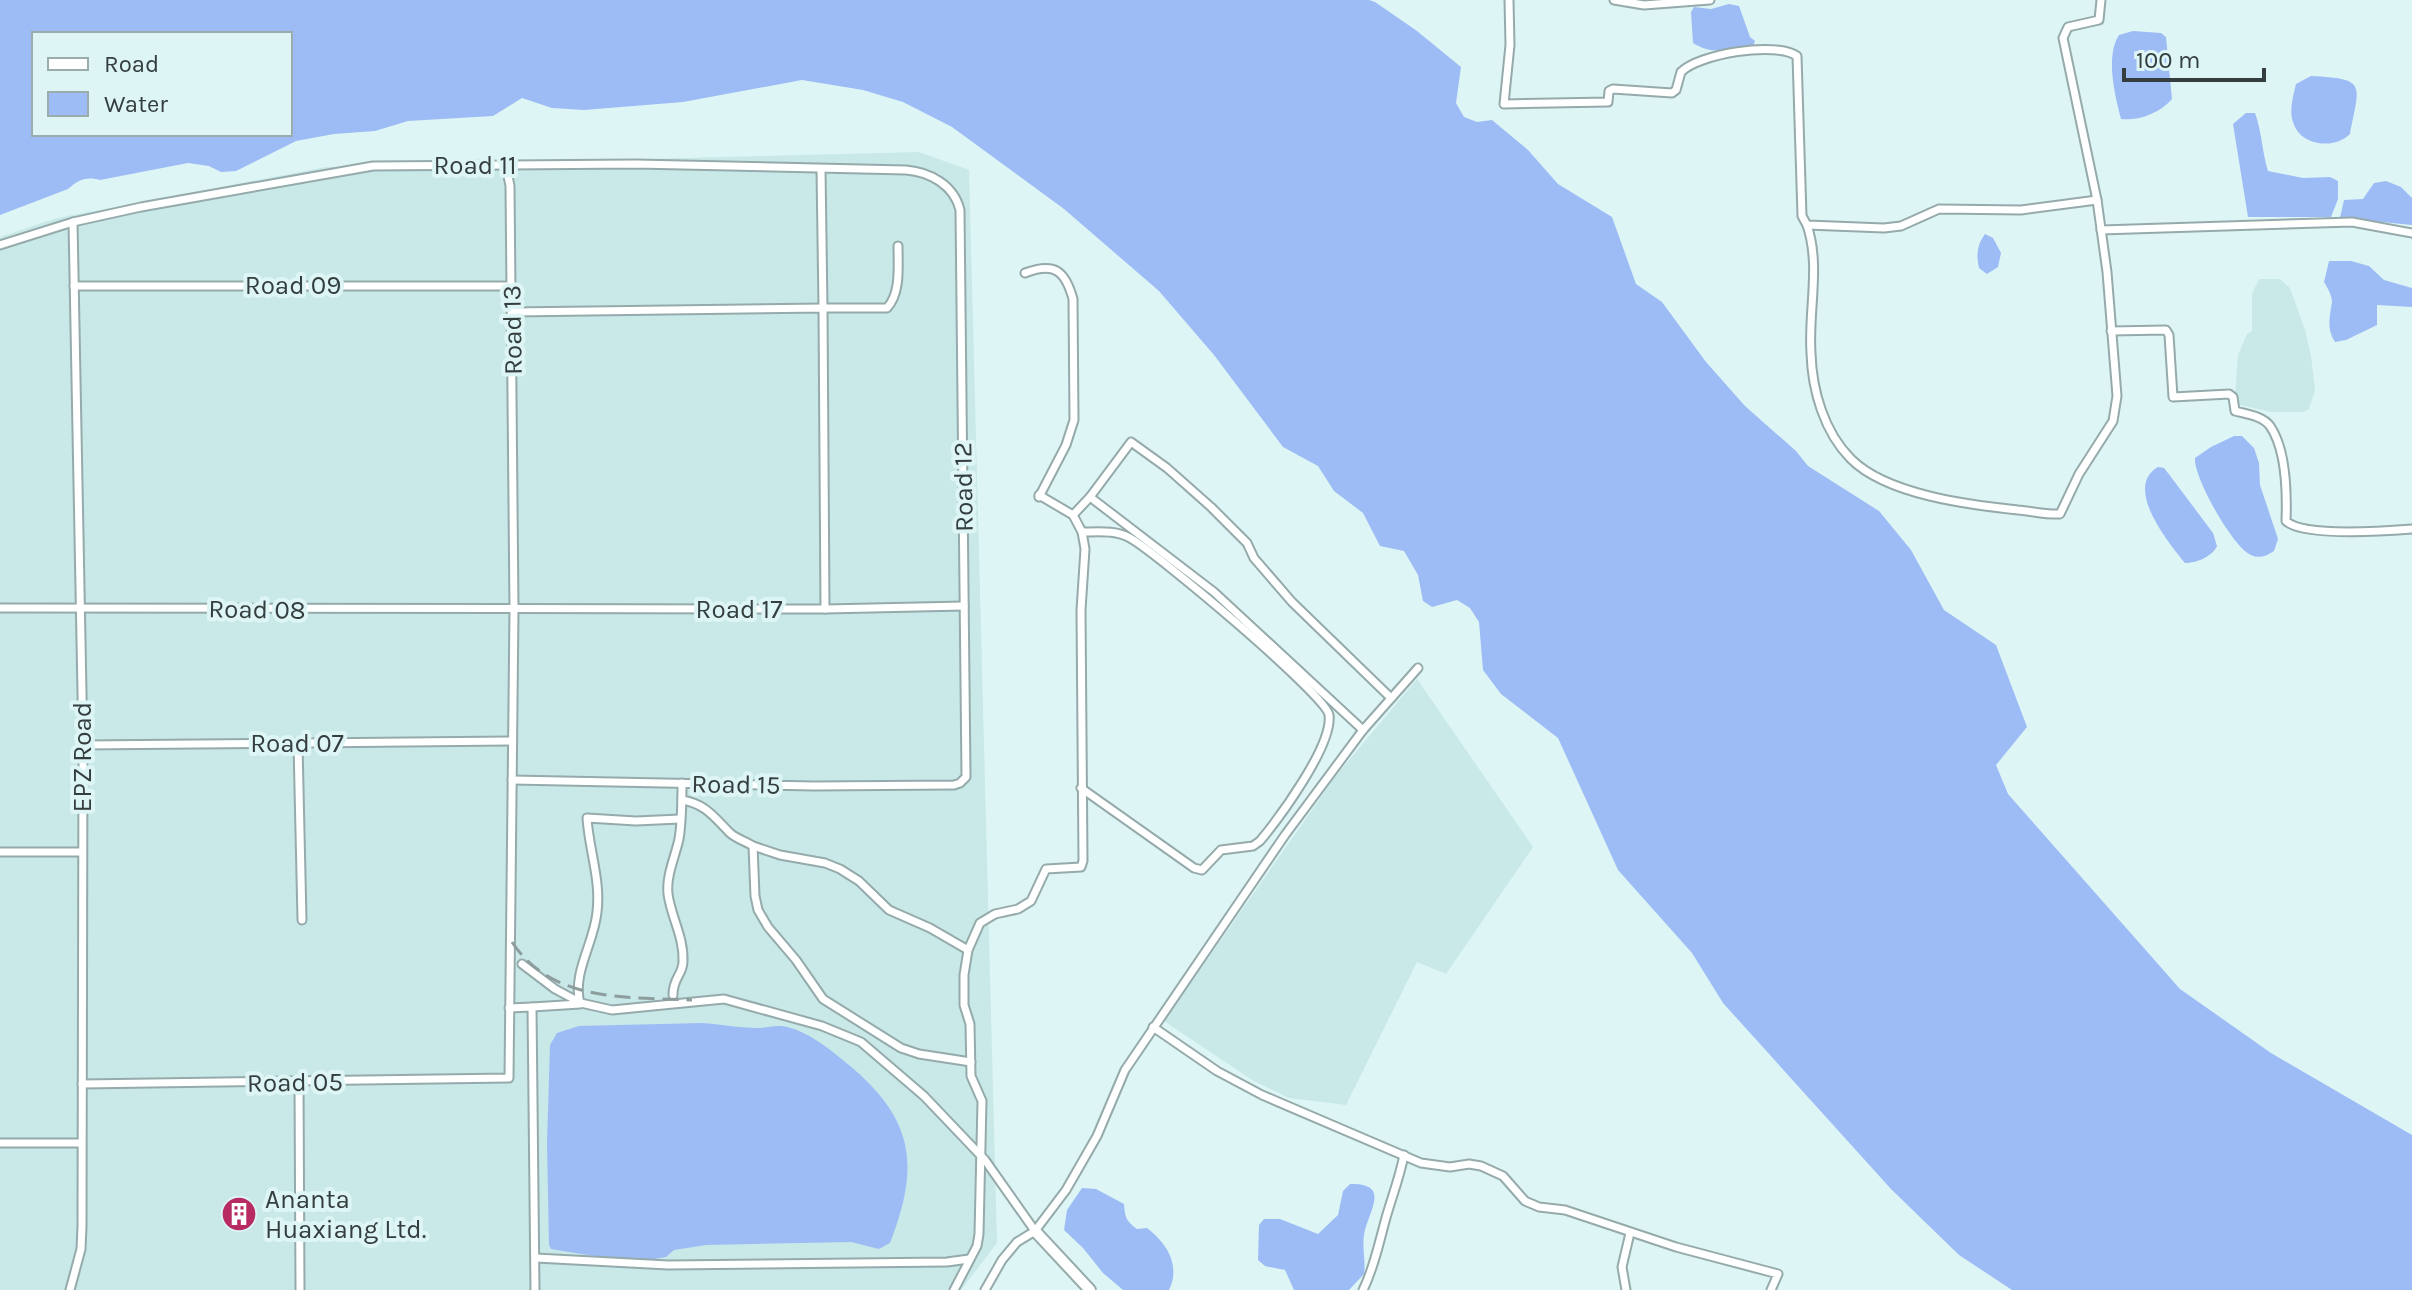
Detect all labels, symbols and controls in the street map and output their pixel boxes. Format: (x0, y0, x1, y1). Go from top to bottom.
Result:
legend (32, 32, 292, 136)
scale bar (2124, 32, 2264, 82)
text: 100 m (2136, 46, 2201, 74)
text: Road (104, 50, 159, 78)
text: Water (104, 90, 168, 118)
street label: Road 11 (433, 150, 517, 181)
street label: Road 09 (245, 270, 341, 301)
street label: Road 13 (496, 285, 529, 375)
street label: Road 12 (947, 442, 980, 532)
street label: Road 08 (208, 593, 306, 626)
street label: Road 17 (696, 594, 782, 625)
street label: EPZ Road (67, 702, 98, 812)
street label: Road 07 (250, 728, 344, 759)
street label: Road 15 (691, 768, 781, 801)
street label: Road 05 (247, 1066, 343, 1099)
place label: Ananta Huaxiang Ltd. (265, 1184, 426, 1245)
building icon: Ananta Huaxiang Ltd. (220, 1195, 258, 1233)

